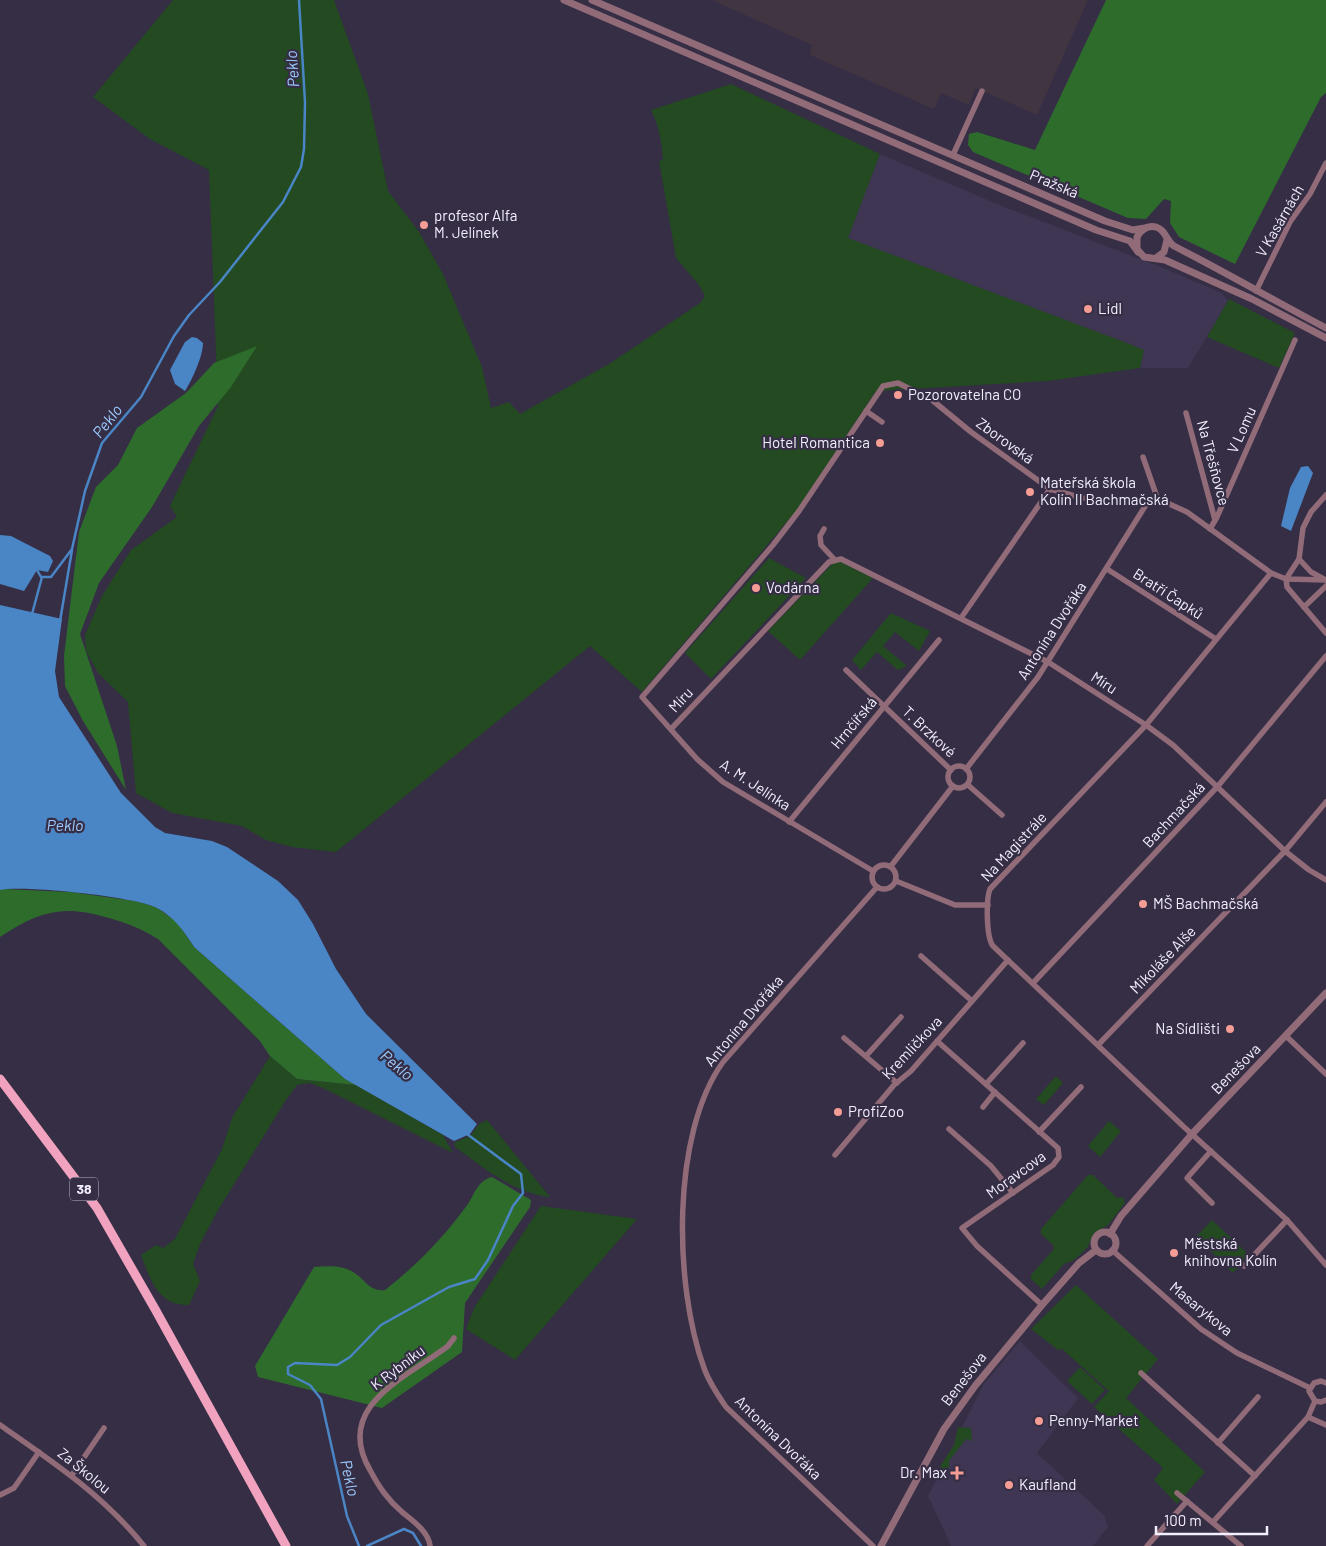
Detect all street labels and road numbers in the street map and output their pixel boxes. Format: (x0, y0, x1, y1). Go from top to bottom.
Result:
street label: Pražská (1027, 165, 1081, 201)
street label: V Kasárnách (1251, 181, 1307, 260)
street label: V Lomu (1223, 404, 1259, 456)
street label: Zborovská (973, 413, 1038, 467)
street label: Na Třešňovce (1194, 418, 1234, 507)
street label: Bratří Čapků (1130, 564, 1207, 623)
street label: Antonína Dvořáka (1013, 578, 1089, 683)
street label: Míru (1088, 667, 1121, 697)
street label: Míru (664, 683, 696, 715)
street label: Hrnčířská (826, 693, 880, 752)
street label: T. Brzkové (899, 702, 960, 761)
street label: A. M. Jelínka (717, 755, 794, 814)
street label: Bachmačská (1138, 778, 1208, 851)
street label: Na Magistrále (977, 808, 1050, 885)
street label: Mikoláše Alše (1126, 922, 1199, 997)
street label: Antonína Dvořáka (700, 971, 786, 1069)
street label: Kremličkova (877, 1012, 945, 1083)
street label: Benešova (1207, 1039, 1264, 1097)
street label: Moravcova (982, 1147, 1049, 1202)
road number: 38 (70, 1178, 98, 1200)
street label: Masarykova (1167, 1277, 1237, 1339)
street label: K Rybníku (367, 1341, 428, 1393)
street label: Benešova (937, 1348, 990, 1409)
street label: Antonína Dvořáka (732, 1392, 826, 1483)
street label: Za Školou (55, 1443, 115, 1497)

